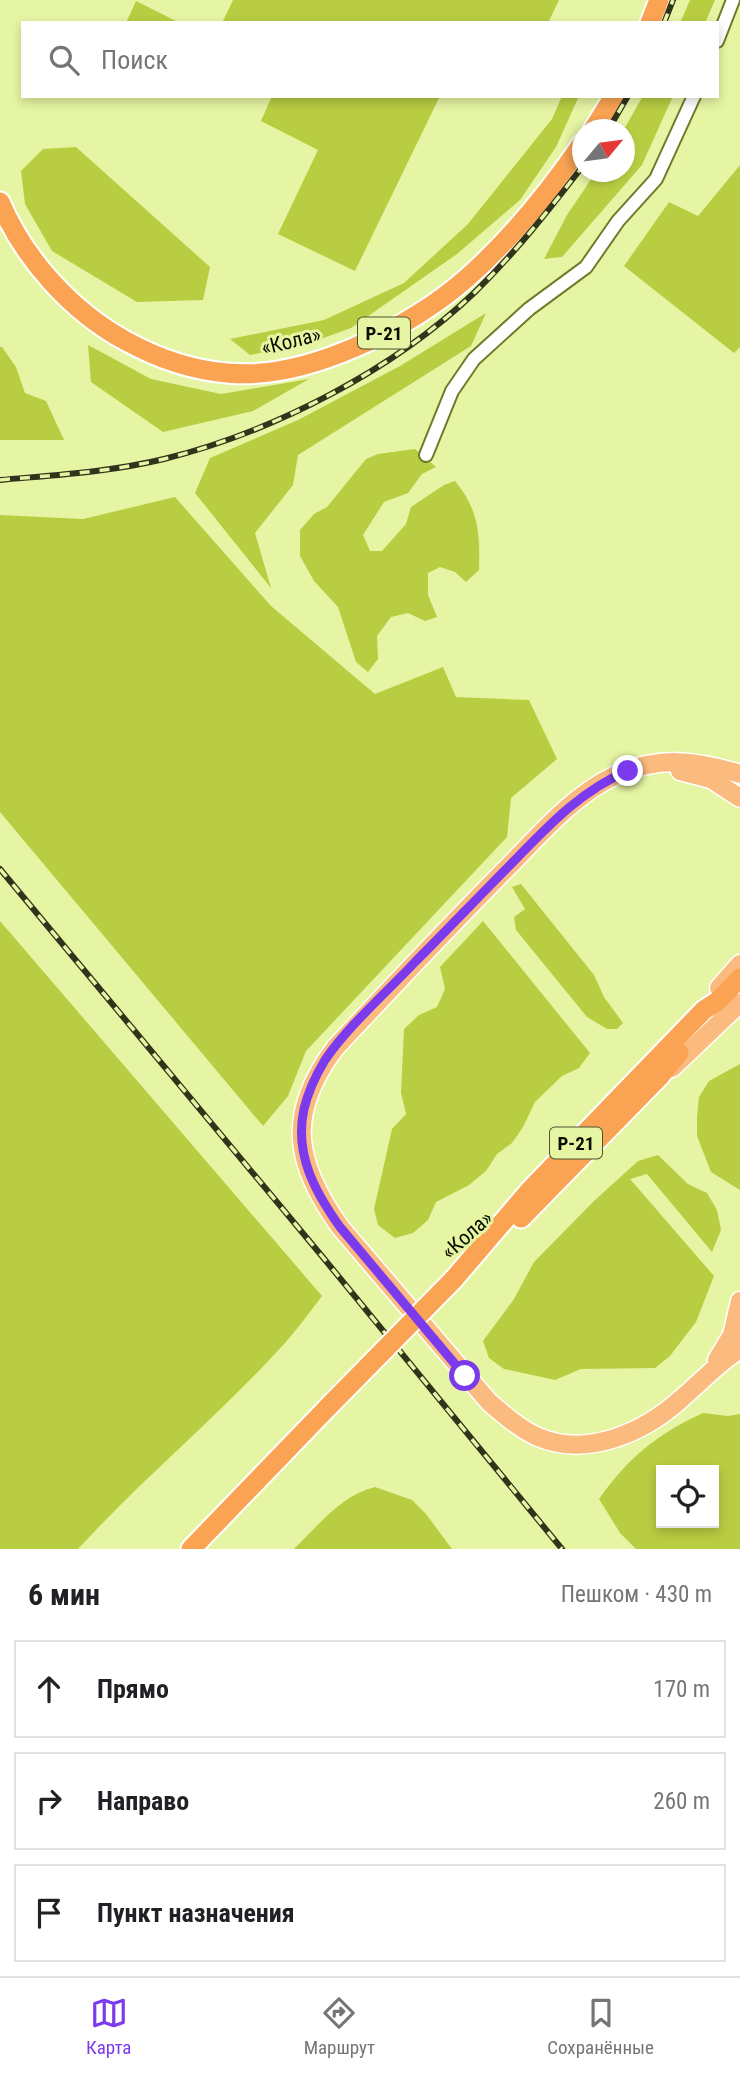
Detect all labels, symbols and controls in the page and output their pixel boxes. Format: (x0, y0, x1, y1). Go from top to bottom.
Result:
search box (21, 21, 719, 98)
icon: search (45, 41, 83, 79)
text: Поиск (101, 45, 168, 75)
north arrow (572, 119, 635, 182)
road number: Р-21 (358, 318, 410, 348)
street label: «Кола» (259, 322, 323, 360)
route end (612, 755, 643, 786)
road number: Р-21 (550, 1128, 602, 1158)
street label: «Кола» (437, 1206, 498, 1264)
route start (449, 1360, 480, 1391)
map controls (656, 1465, 719, 1528)
button: locate (656, 1465, 719, 1528)
text: 6 мин (28, 1577, 100, 1612)
text: Пешком · 430 m (561, 1581, 712, 1608)
icon: ahead (30, 1670, 68, 1708)
text: Прямо (97, 1674, 169, 1704)
text: 170 m (653, 1676, 710, 1703)
icon: right (30, 1782, 68, 1820)
text: Направо (97, 1786, 189, 1816)
text: 260 m (653, 1788, 710, 1815)
icon: arrive (30, 1894, 68, 1932)
text: Пункт назначения (97, 1898, 295, 1928)
tab: Карта (86, 1994, 131, 2059)
tab: Маршрут (304, 1994, 375, 2059)
tab: Сохранённые (547, 1994, 654, 2059)

